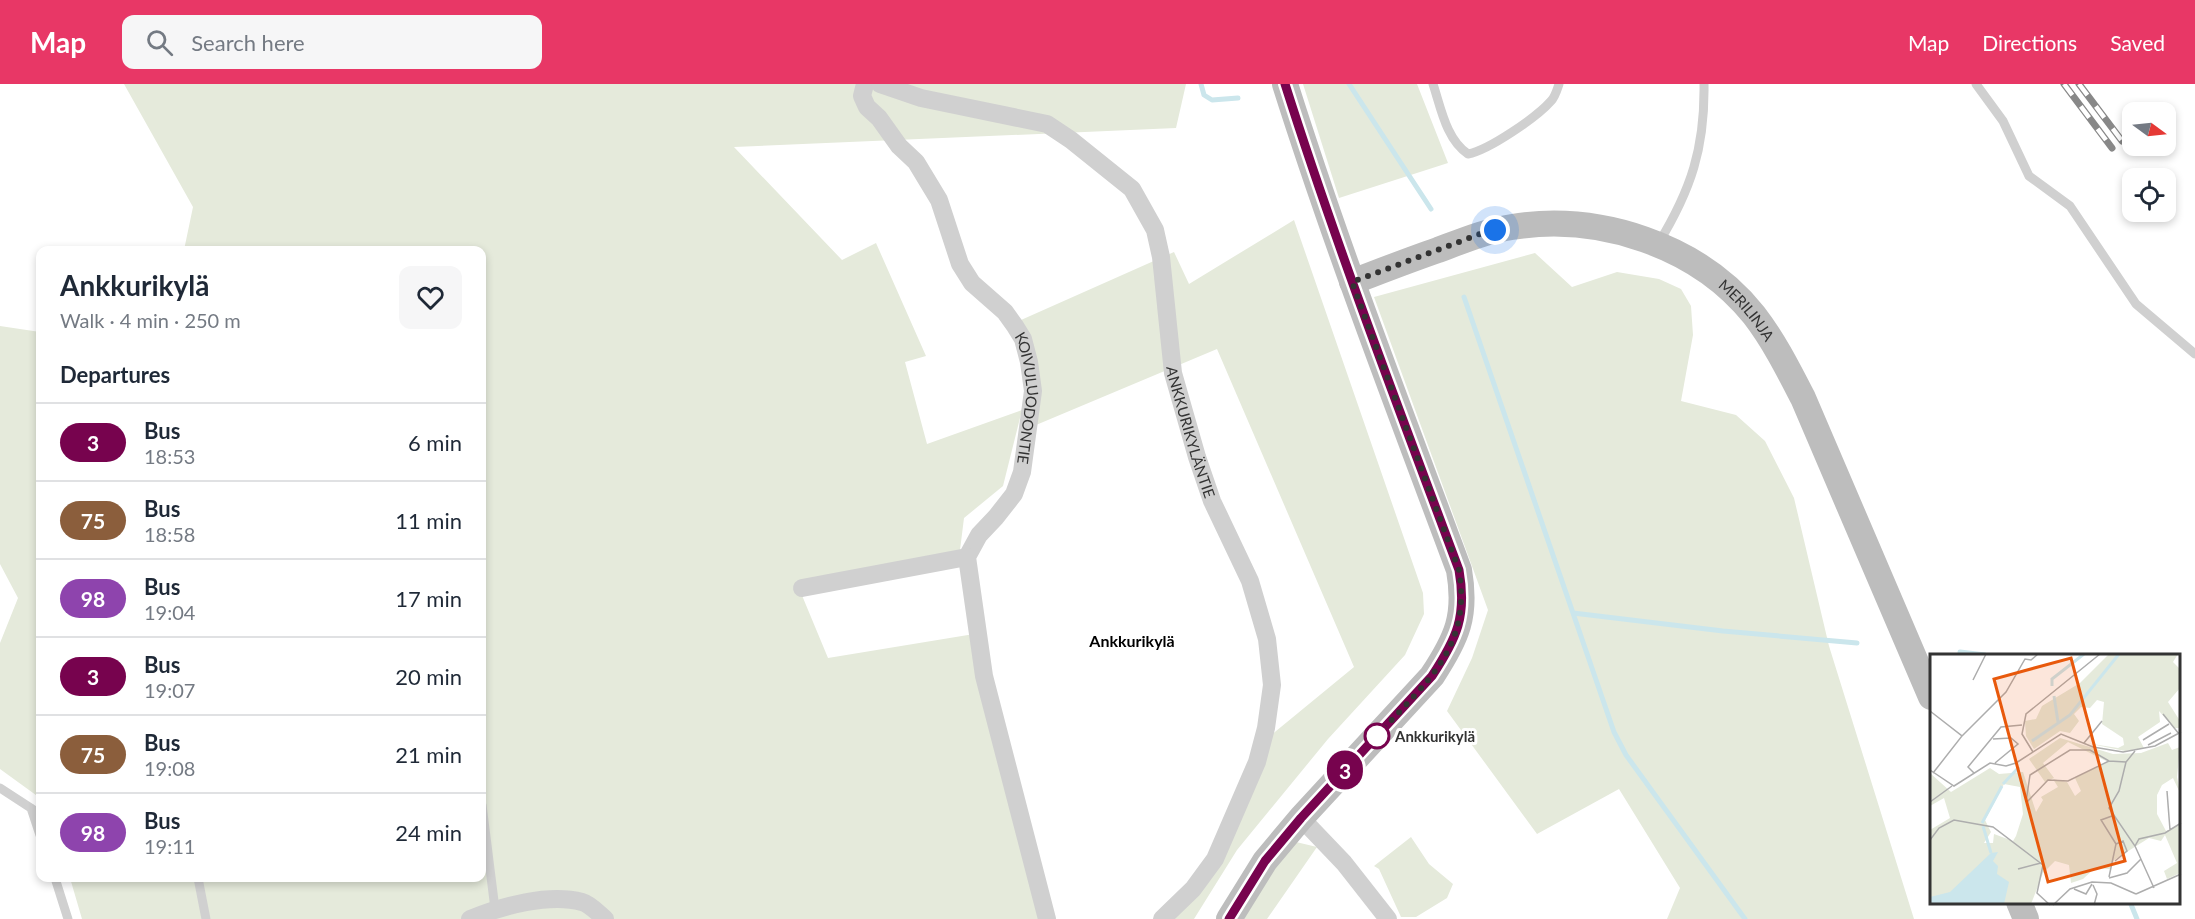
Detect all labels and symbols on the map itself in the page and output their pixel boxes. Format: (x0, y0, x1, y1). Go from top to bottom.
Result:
north arrow (2122, 102, 2176, 156)
your location (1480, 215, 1510, 245)
street label: MERILINJA (1715, 275, 1779, 345)
street label: KOIVULUODONTIE (1012, 328, 1043, 465)
street label: ANKKURIKYLÄNTIE (1163, 366, 1219, 500)
district label: Ankkurikylä (1088, 631, 1175, 650)
inset map (1930, 654, 2180, 904)
marker: Ankkurikylä (1364, 723, 1390, 749)
place label: Ankkurikylä (1394, 727, 1475, 745)
line badge: 3 (1326, 750, 1364, 790)

